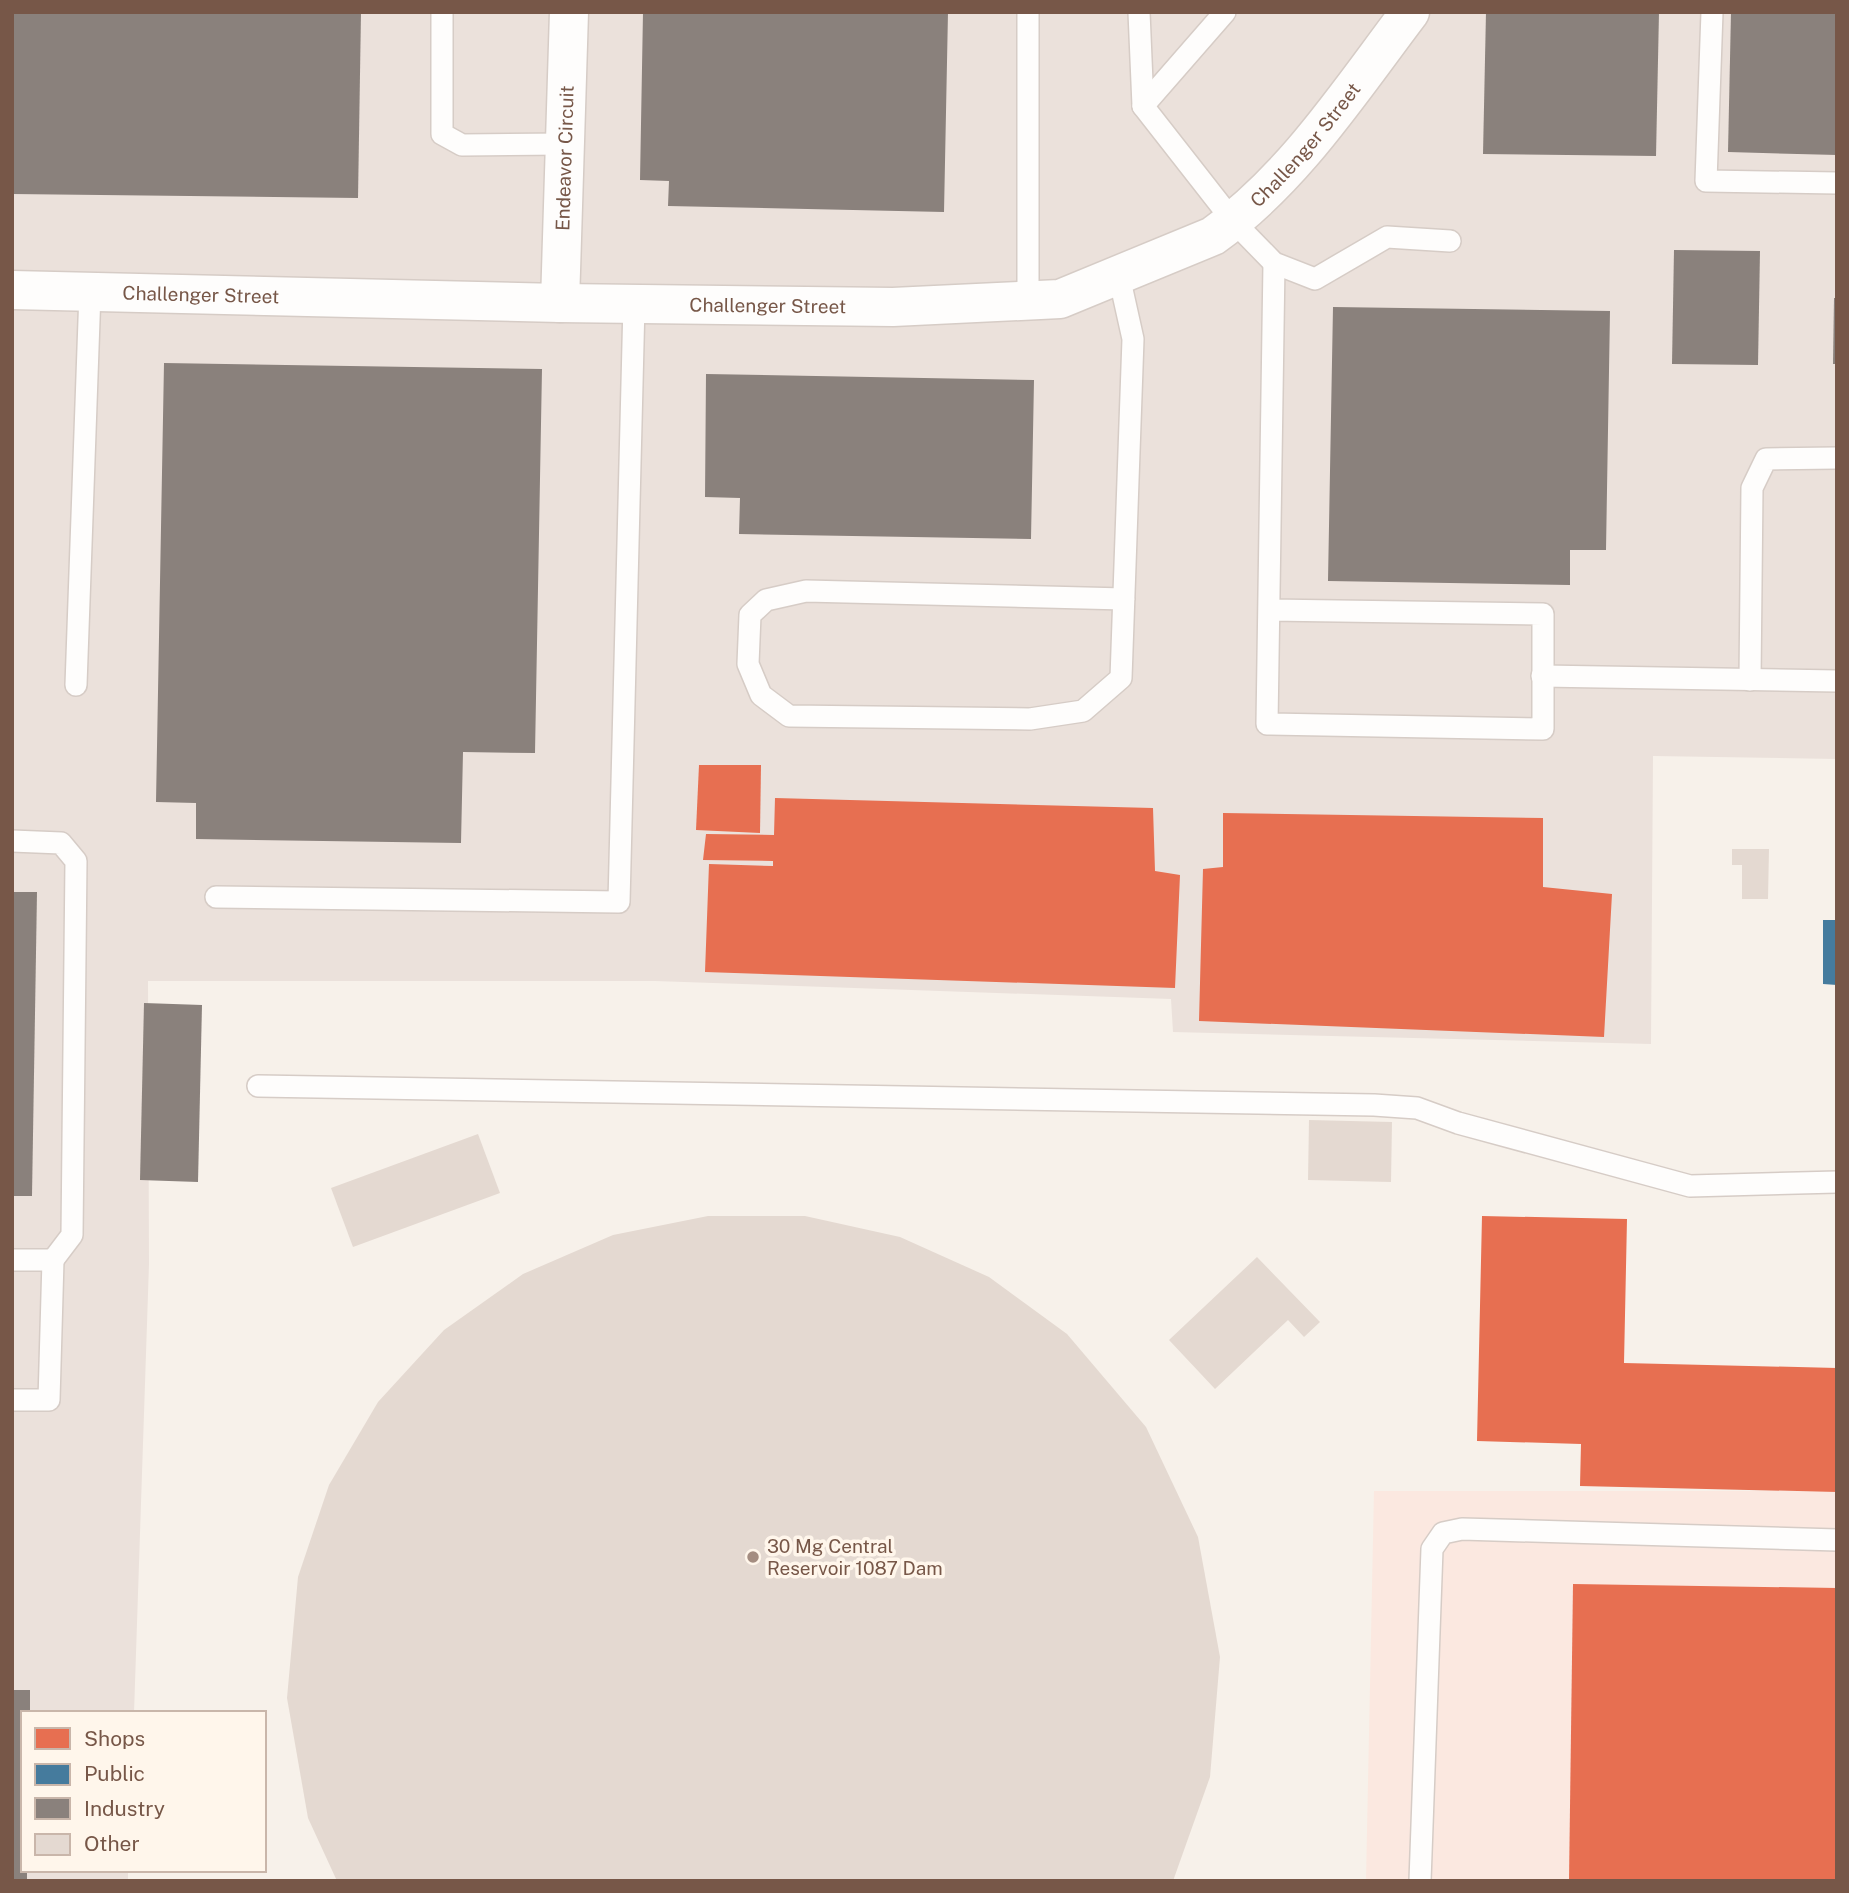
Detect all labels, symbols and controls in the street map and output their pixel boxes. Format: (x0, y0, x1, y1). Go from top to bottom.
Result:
street label: Challenger Street (1246, 78, 1365, 211)
street label: Endeavor Circuit (551, 85, 578, 231)
street label: Challenger Street (122, 282, 280, 307)
street label: Challenger Street (689, 294, 846, 317)
place label: 30 Mg Central Reservoir 1087 Dam (767, 1535, 943, 1579)
marker: 30 Mg Central Reservoir 1087 Dam (745, 1549, 761, 1565)
legend (21, 1711, 266, 1872)
text: Shops (84, 1726, 145, 1751)
text: Public (84, 1761, 145, 1786)
text: Industry (84, 1796, 165, 1821)
text: Other (84, 1831, 140, 1856)

